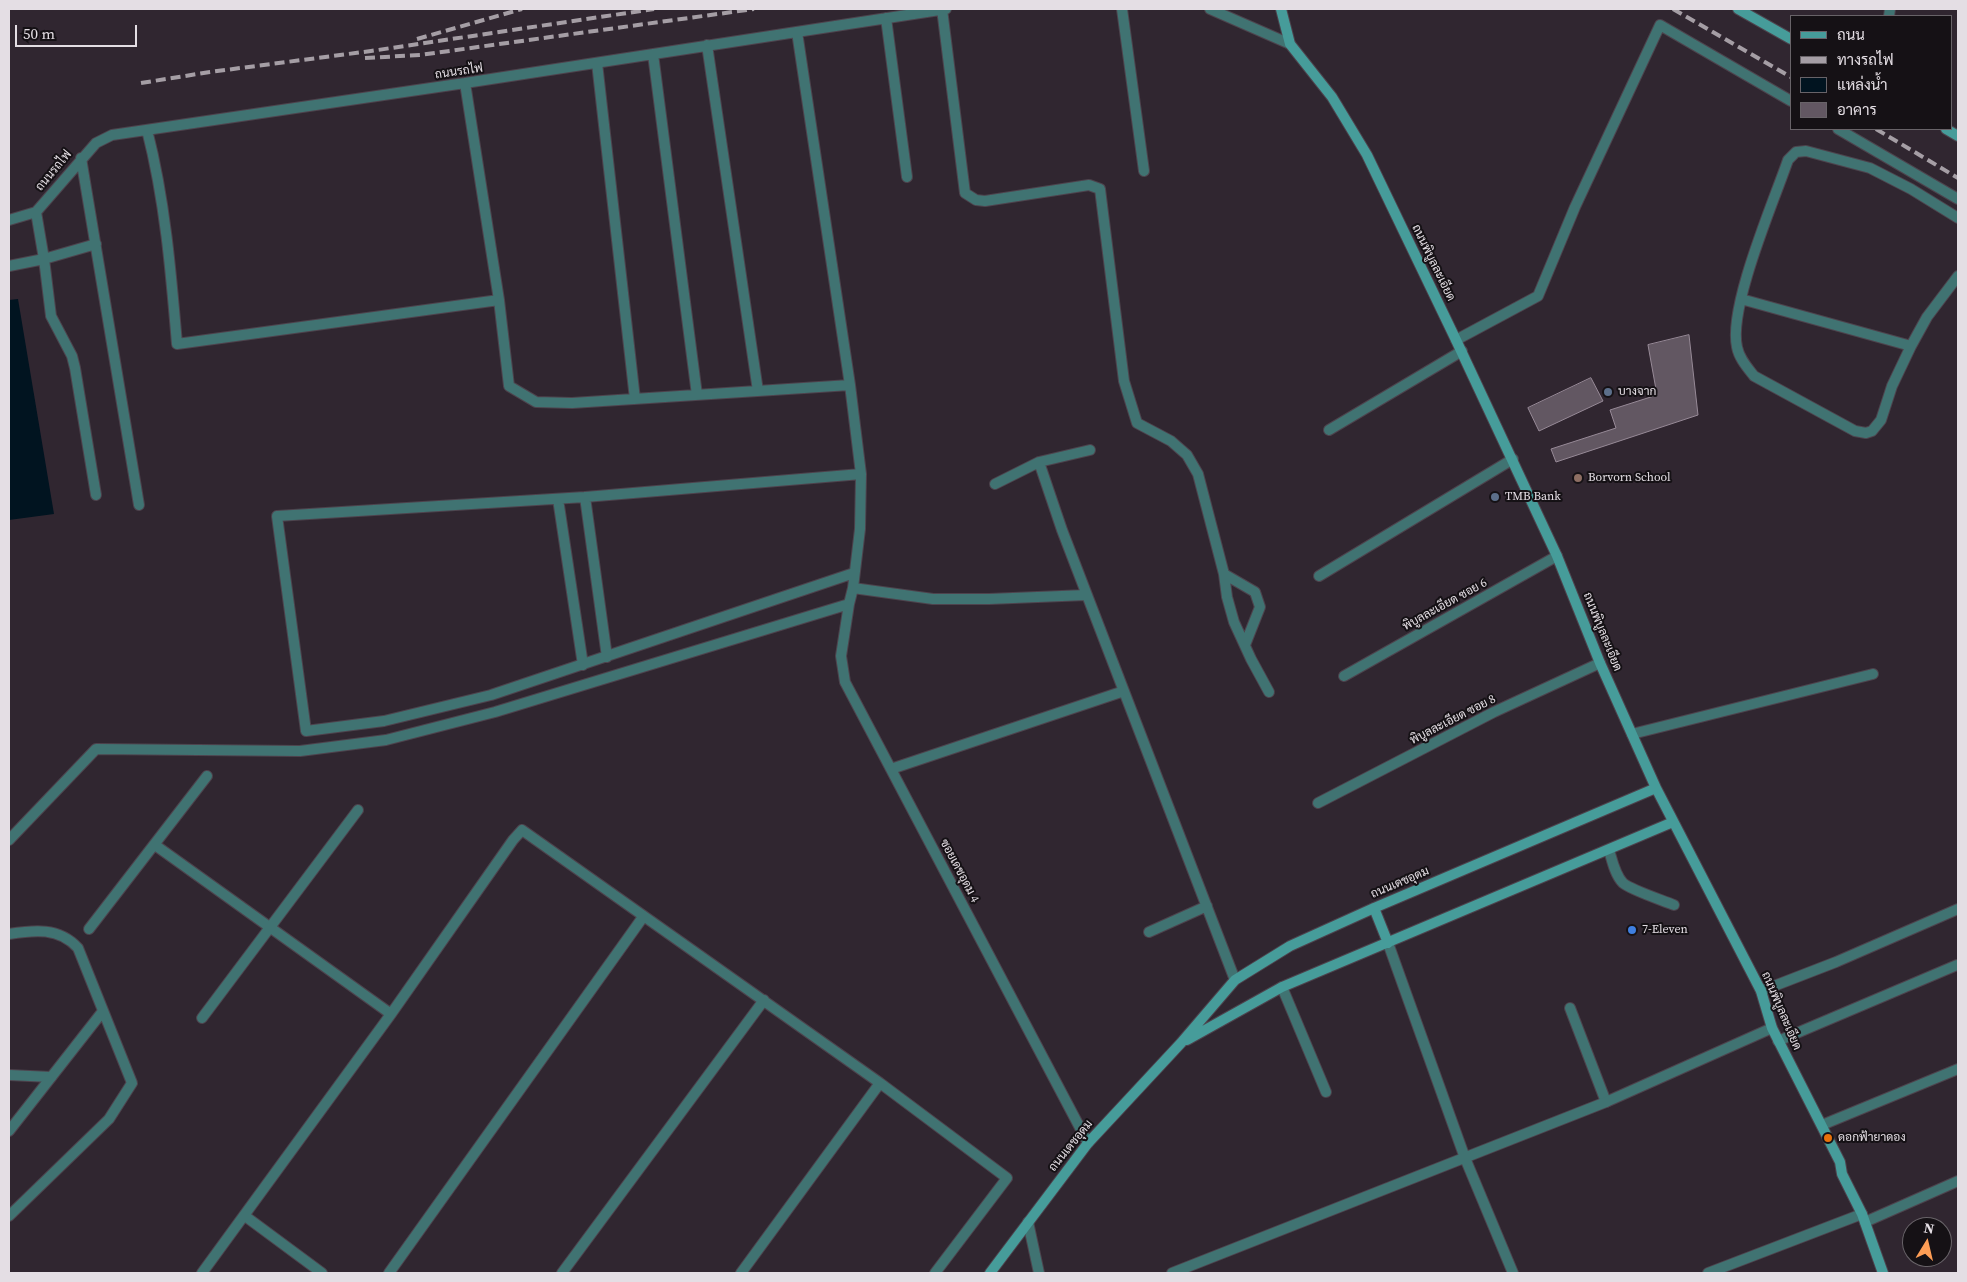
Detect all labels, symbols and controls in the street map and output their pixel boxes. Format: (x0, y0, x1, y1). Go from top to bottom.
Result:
scale bar (18, 15, 140, 47)
legend (1790, 15, 1952, 130)
text: 50 m (23, 23, 55, 44)
text: ถนน (1837, 24, 1865, 45)
text: ทางรถไฟ (1837, 49, 1894, 70)
street label: ถนนรถไฟ (434, 62, 484, 82)
text: แหล่งน้ำ (1837, 74, 1888, 95)
text: อาคาร (1837, 99, 1877, 120)
street label: ถนนรถไฟ (33, 148, 75, 194)
street label: ถนนพิบูลละเอียด (1408, 222, 1458, 304)
place label: บางจาก (1618, 385, 1656, 399)
marker: บางจาก (1602, 386, 1614, 398)
place label: Borvorn School (1588, 471, 1671, 485)
marker: Borvorn School (1572, 472, 1584, 484)
place label: TMB Bank (1505, 490, 1561, 504)
marker: TMB Bank (1489, 491, 1501, 503)
street label: พิบูลละเอียด ซอย 6 (1400, 576, 1490, 634)
street label: ถนนพิบูลละเอียด (1580, 591, 1624, 673)
street label: พิบูลละเอียด ซอย 8 (1408, 692, 1498, 748)
street label: ซอยเดชอุดม 4 (936, 837, 982, 905)
street label: ถนนเดชอุดม (1369, 864, 1431, 902)
place label: 7-Eleven (1642, 923, 1688, 937)
marker: 7-Eleven (1626, 924, 1638, 936)
street label: ถนนพิบูลละเอียด (1758, 970, 1804, 1052)
street label: ถนนเดชอุดม (1046, 1117, 1096, 1175)
place label: ดอกฟ้ายาดอง (1838, 1131, 1906, 1145)
marker: ดอกฟ้ายาดอง (1822, 1132, 1834, 1144)
north arrow (1902, 1217, 1952, 1267)
text: N (1923, 1217, 1936, 1239)

